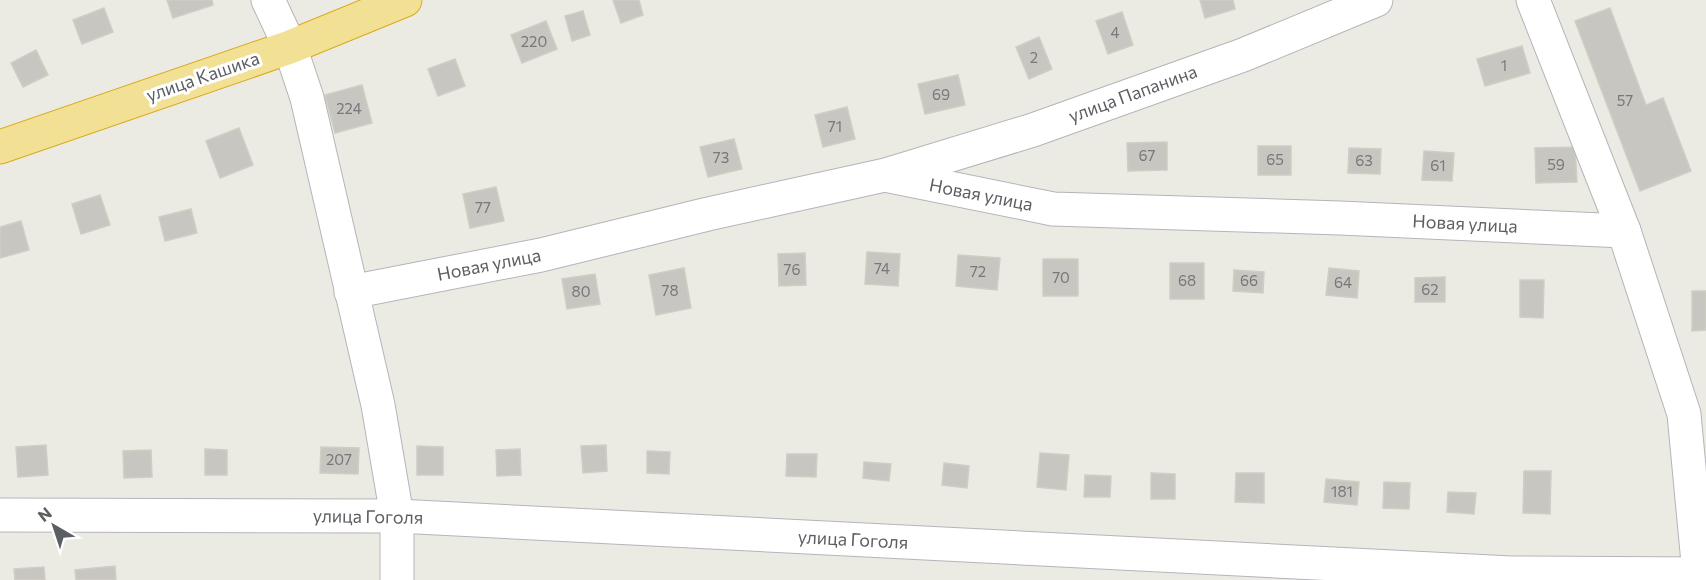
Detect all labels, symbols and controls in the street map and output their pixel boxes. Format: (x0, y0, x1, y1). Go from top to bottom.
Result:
house number: 4 (1111, 23, 1120, 41)
house number: 220 (521, 32, 547, 50)
street label: улица Кашика (143, 46, 262, 106)
house number: 2 (1030, 48, 1038, 66)
house number: 1 (1501, 56, 1507, 74)
street label: улица Папанина (1065, 60, 1200, 127)
house number: 69 (932, 85, 950, 103)
house number: 57 (1617, 91, 1633, 109)
house number: 224 (336, 99, 362, 117)
house number: 71 (828, 117, 842, 135)
house number: 67 (1139, 146, 1156, 164)
house number: 73 (713, 148, 729, 166)
house number: 65 (1266, 150, 1284, 168)
house number: 63 (1355, 151, 1373, 169)
house number: 59 (1547, 155, 1565, 173)
house number: 61 (1430, 156, 1446, 174)
street label: Новая улица (927, 173, 1035, 215)
house number: 77 (475, 198, 491, 216)
street label: Новая улица (1412, 209, 1518, 237)
street label: Новая улица (435, 243, 543, 285)
house number: 74 (874, 259, 890, 277)
house number: 76 (784, 260, 800, 278)
house number: 72 (970, 262, 986, 280)
house number: 70 (1052, 268, 1070, 286)
house number: 68 (1178, 271, 1196, 289)
house number: 66 (1240, 271, 1258, 289)
house number: 64 (1334, 273, 1352, 291)
house number: 62 (1421, 280, 1439, 298)
house number: 78 (662, 281, 678, 299)
house number: 80 (572, 282, 590, 300)
house number: 207 (326, 450, 352, 468)
house number: 181 (1331, 482, 1353, 500)
north arrow (24, 496, 84, 556)
text: N (34, 503, 55, 525)
street label: улица Гоголя (313, 504, 423, 528)
street label: улица Гоголя (797, 525, 909, 553)

